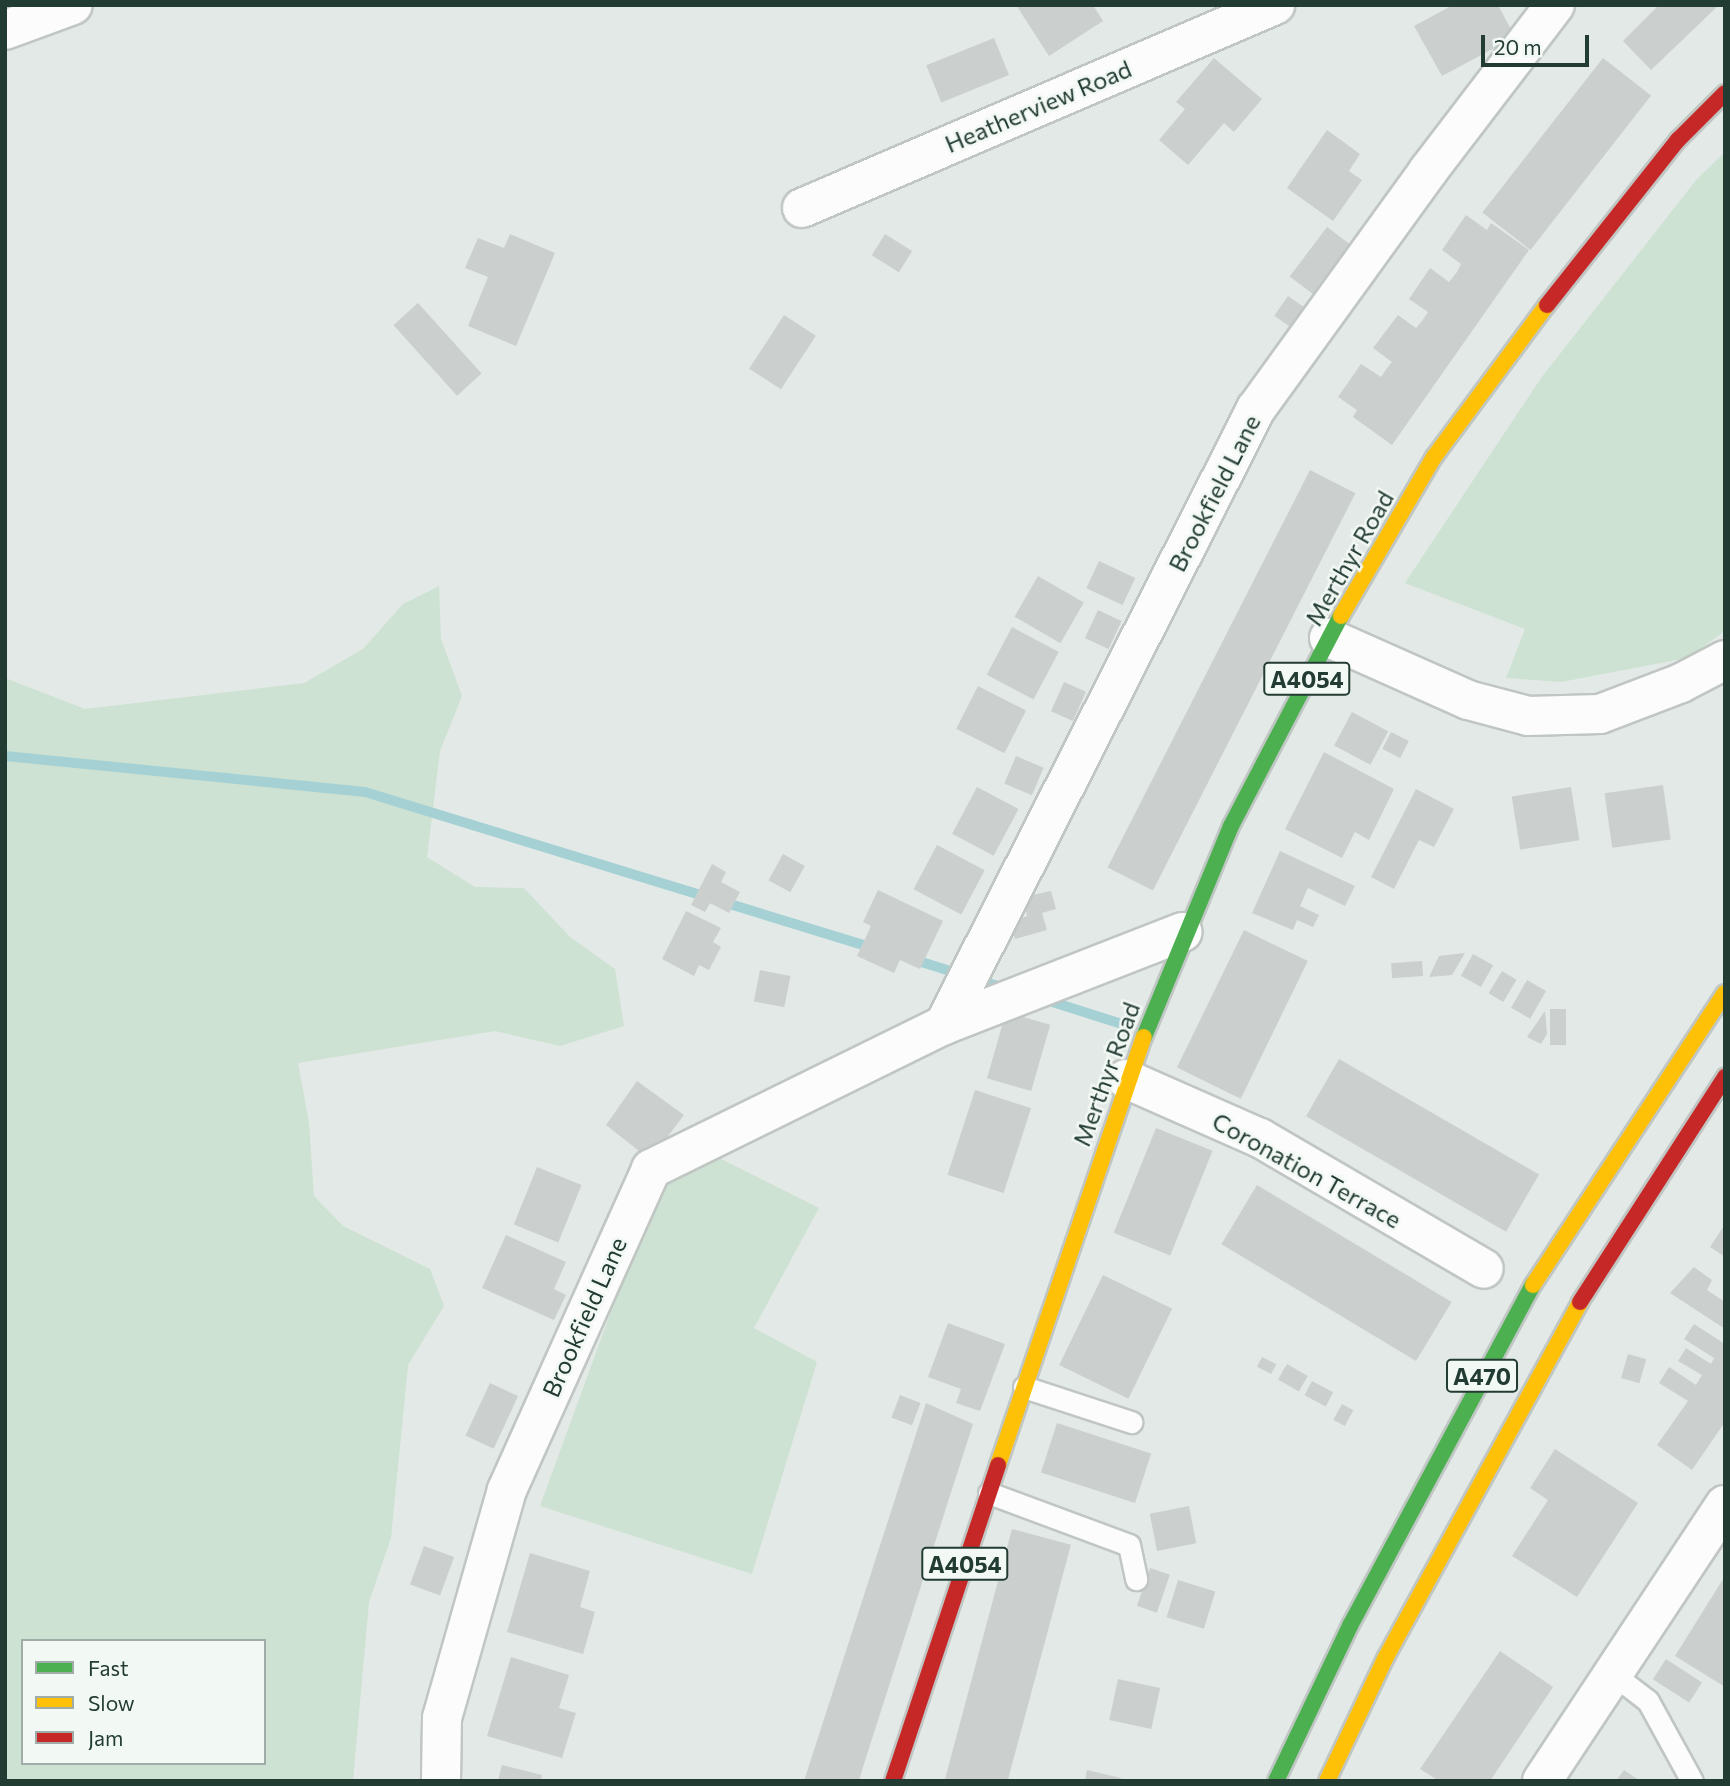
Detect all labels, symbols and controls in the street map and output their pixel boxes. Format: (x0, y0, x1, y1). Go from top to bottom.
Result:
scale bar (1485, 21, 1594, 65)
text: 20 m (1494, 34, 1542, 59)
street label: Heatherview Road (940, 54, 1136, 158)
street label: Brookfield Lane (1162, 410, 1266, 576)
street label: Merthyr Road (1299, 485, 1399, 631)
road number: A4054 (1263, 660, 1351, 698)
street label: Merthyr Road (1067, 998, 1145, 1150)
street label: Coronation Terrace (1208, 1106, 1406, 1234)
street label: Brookfield Lane (536, 1233, 632, 1401)
road number: A470 (1445, 1357, 1519, 1396)
road number: A4054 (921, 1544, 1009, 1583)
legend (21, 1639, 266, 1765)
text: Fast (88, 1655, 129, 1680)
text: Slow (88, 1690, 135, 1715)
text: Jam (88, 1725, 123, 1750)

